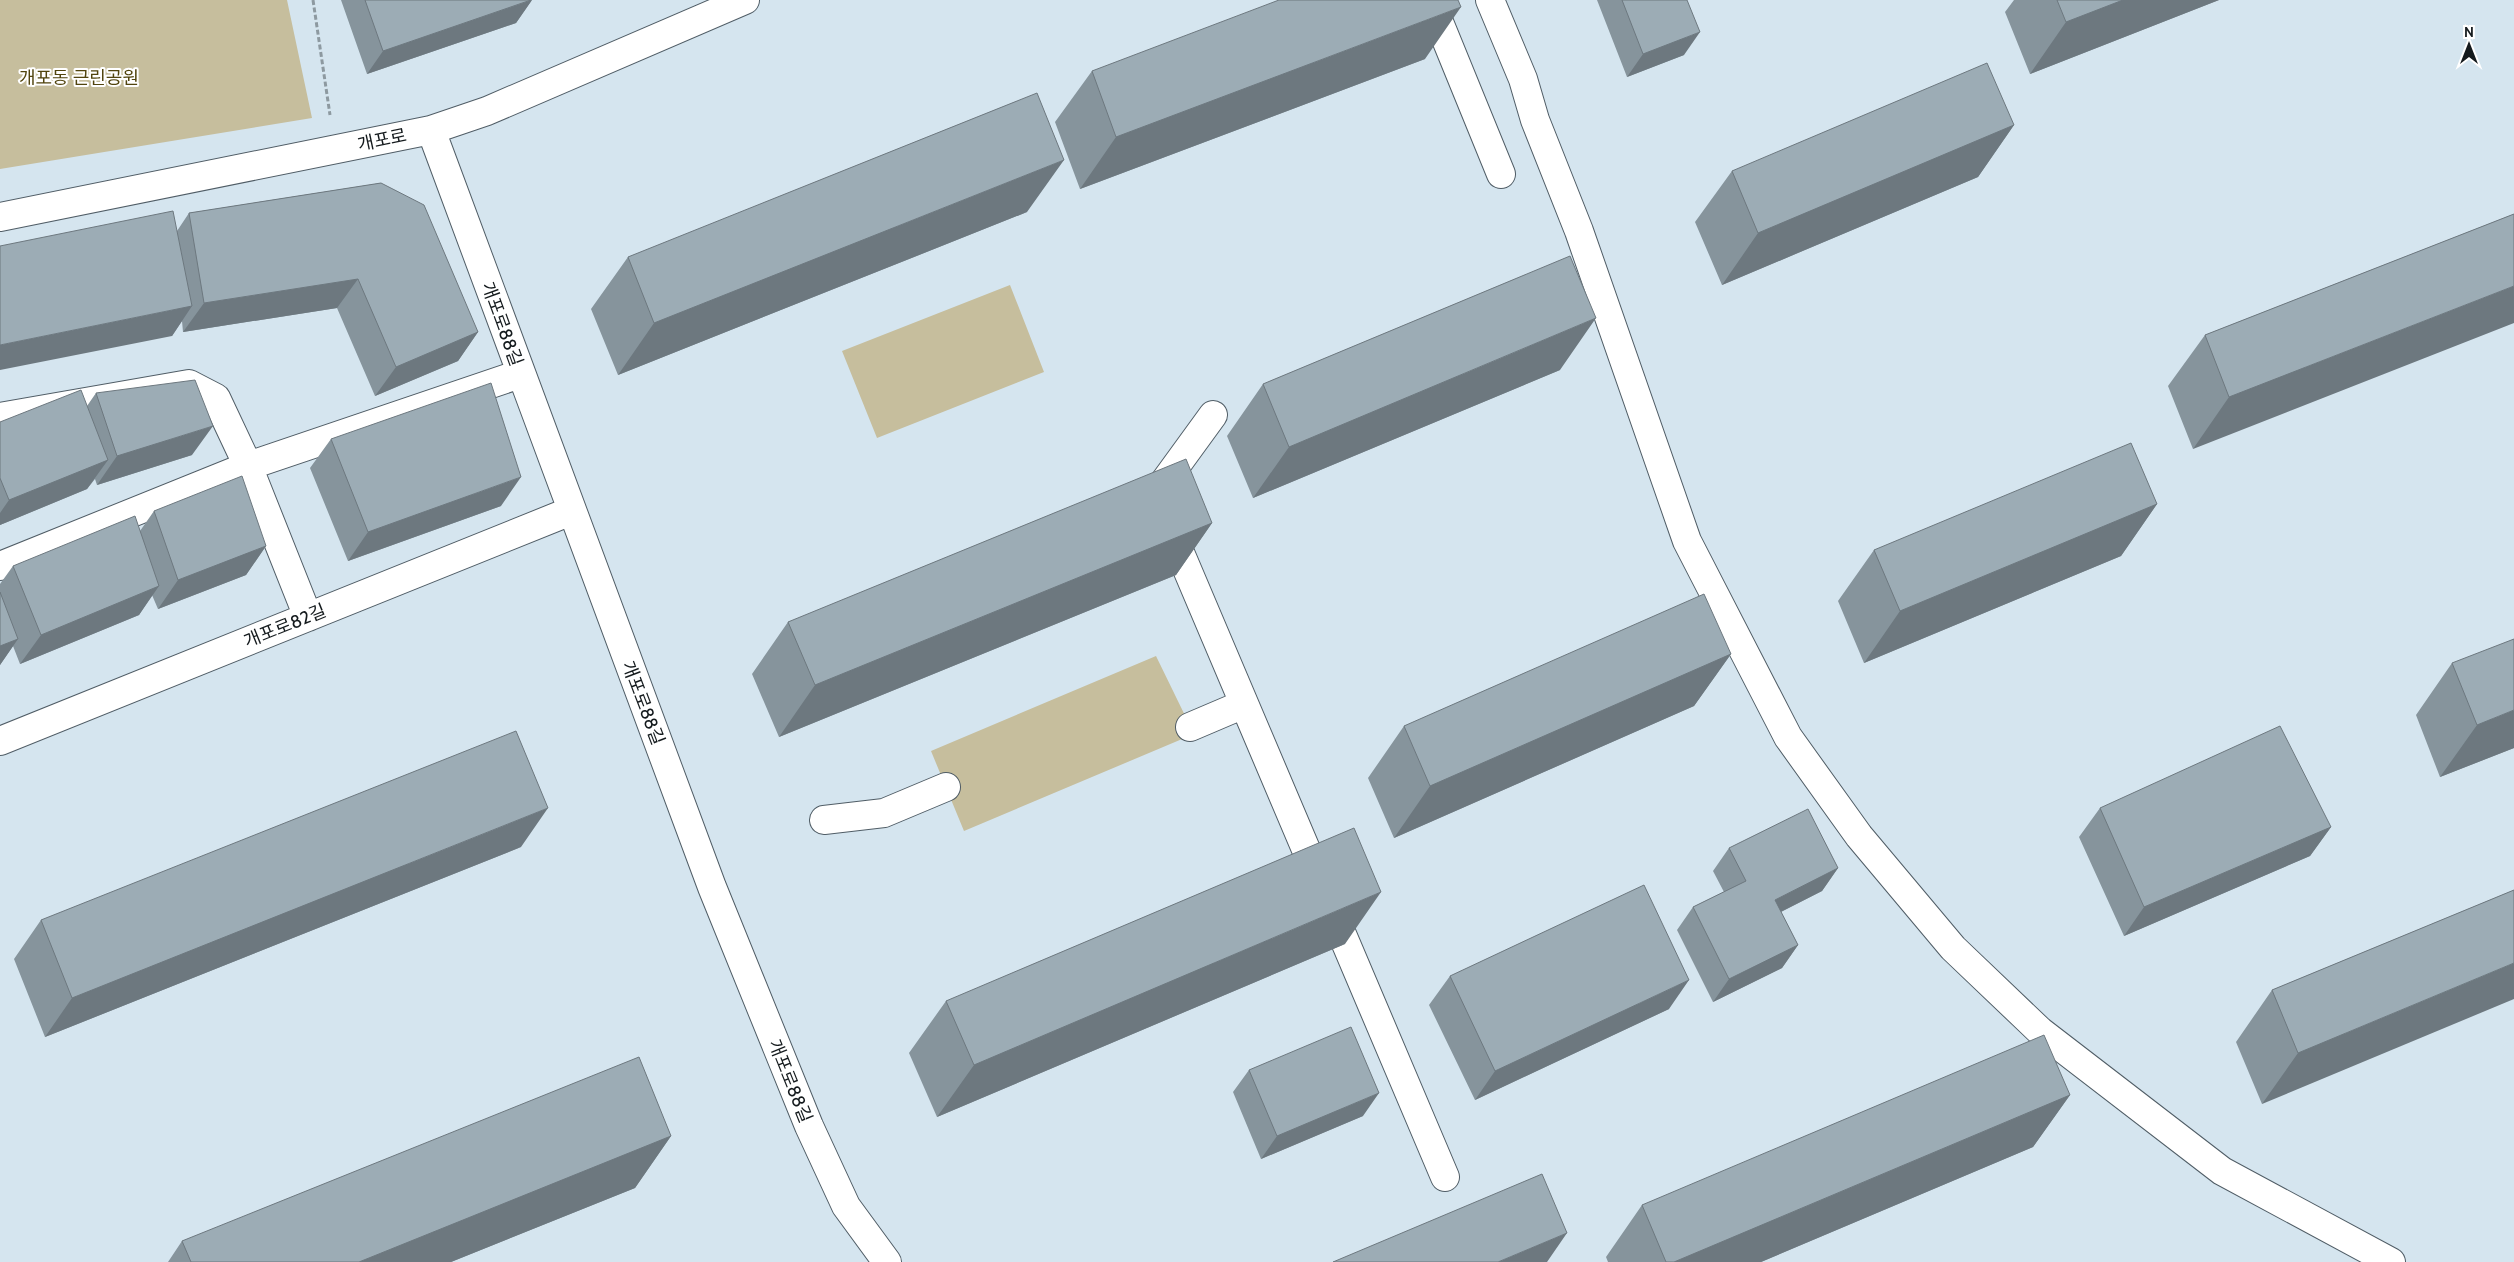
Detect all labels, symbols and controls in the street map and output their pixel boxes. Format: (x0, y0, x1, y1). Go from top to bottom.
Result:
north arrow (2444, 20, 2494, 70)
text: N (2464, 23, 2474, 41)
park label: 개포동 근린공원 (19, 67, 139, 89)
street label: 개포로 (355, 124, 409, 156)
street label: 개포로88길 (477, 279, 527, 369)
street label: 개포로82길 (241, 600, 329, 652)
street label: 개포로88길 (617, 658, 669, 748)
street label: 개포로88길 (763, 1036, 817, 1126)

